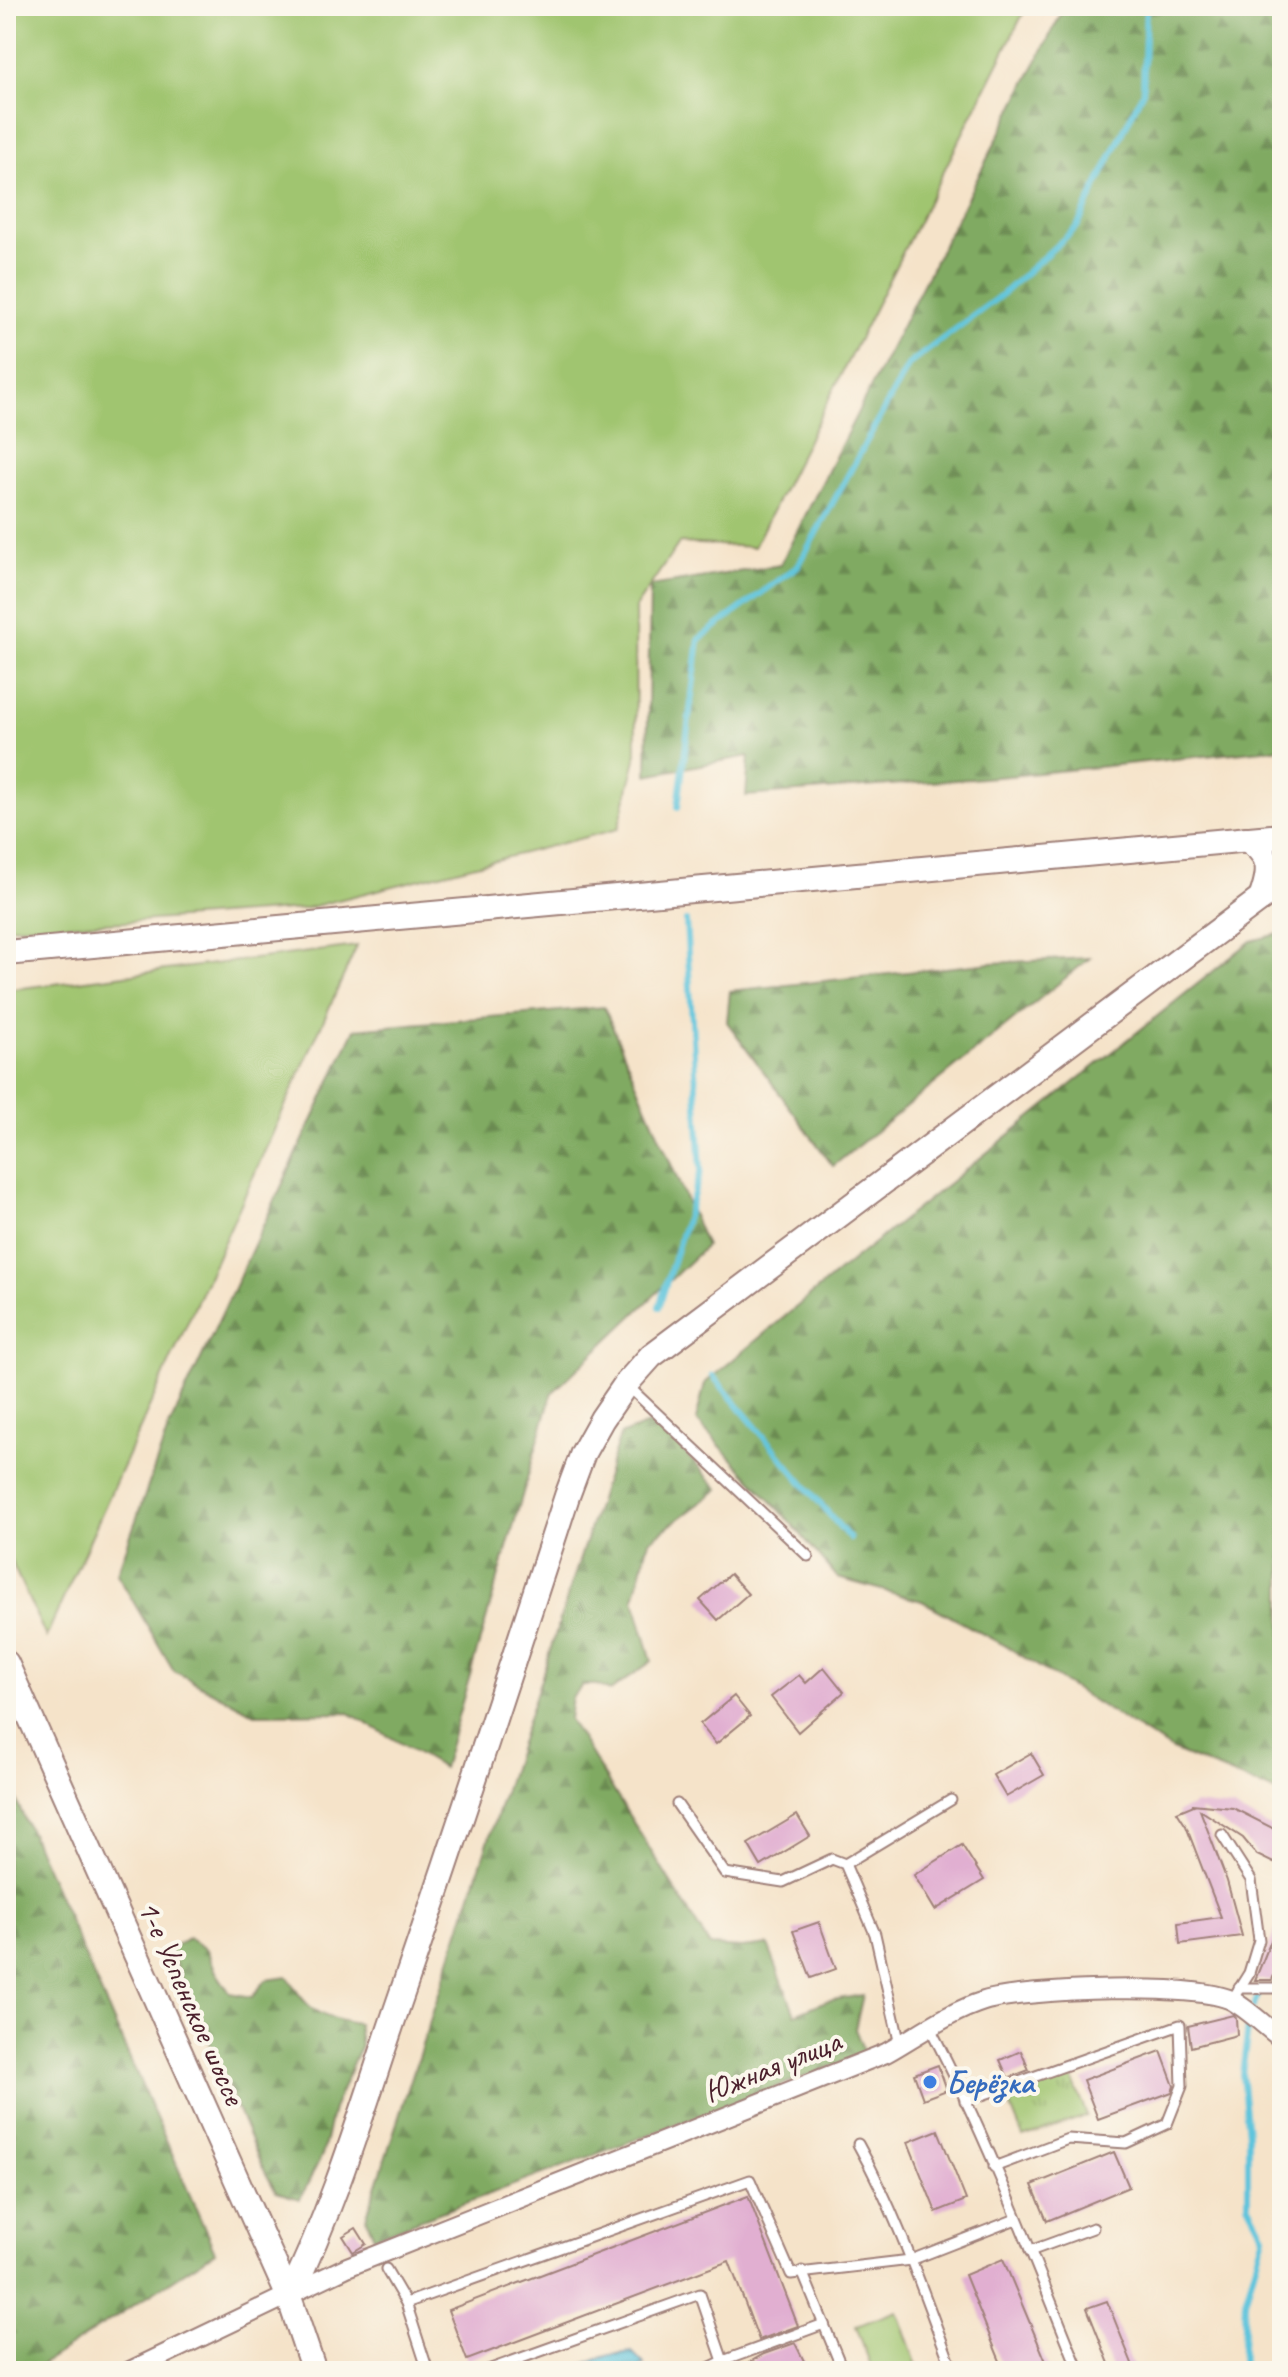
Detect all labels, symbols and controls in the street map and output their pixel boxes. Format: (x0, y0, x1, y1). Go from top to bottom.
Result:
street label: 1-е Успенское шоссе (128, 1894, 256, 2113)
street label: Южная улица (698, 2020, 849, 2112)
place label: Берёзка (946, 2062, 1037, 2104)
marker: Берёзка (921, 2073, 939, 2091)

